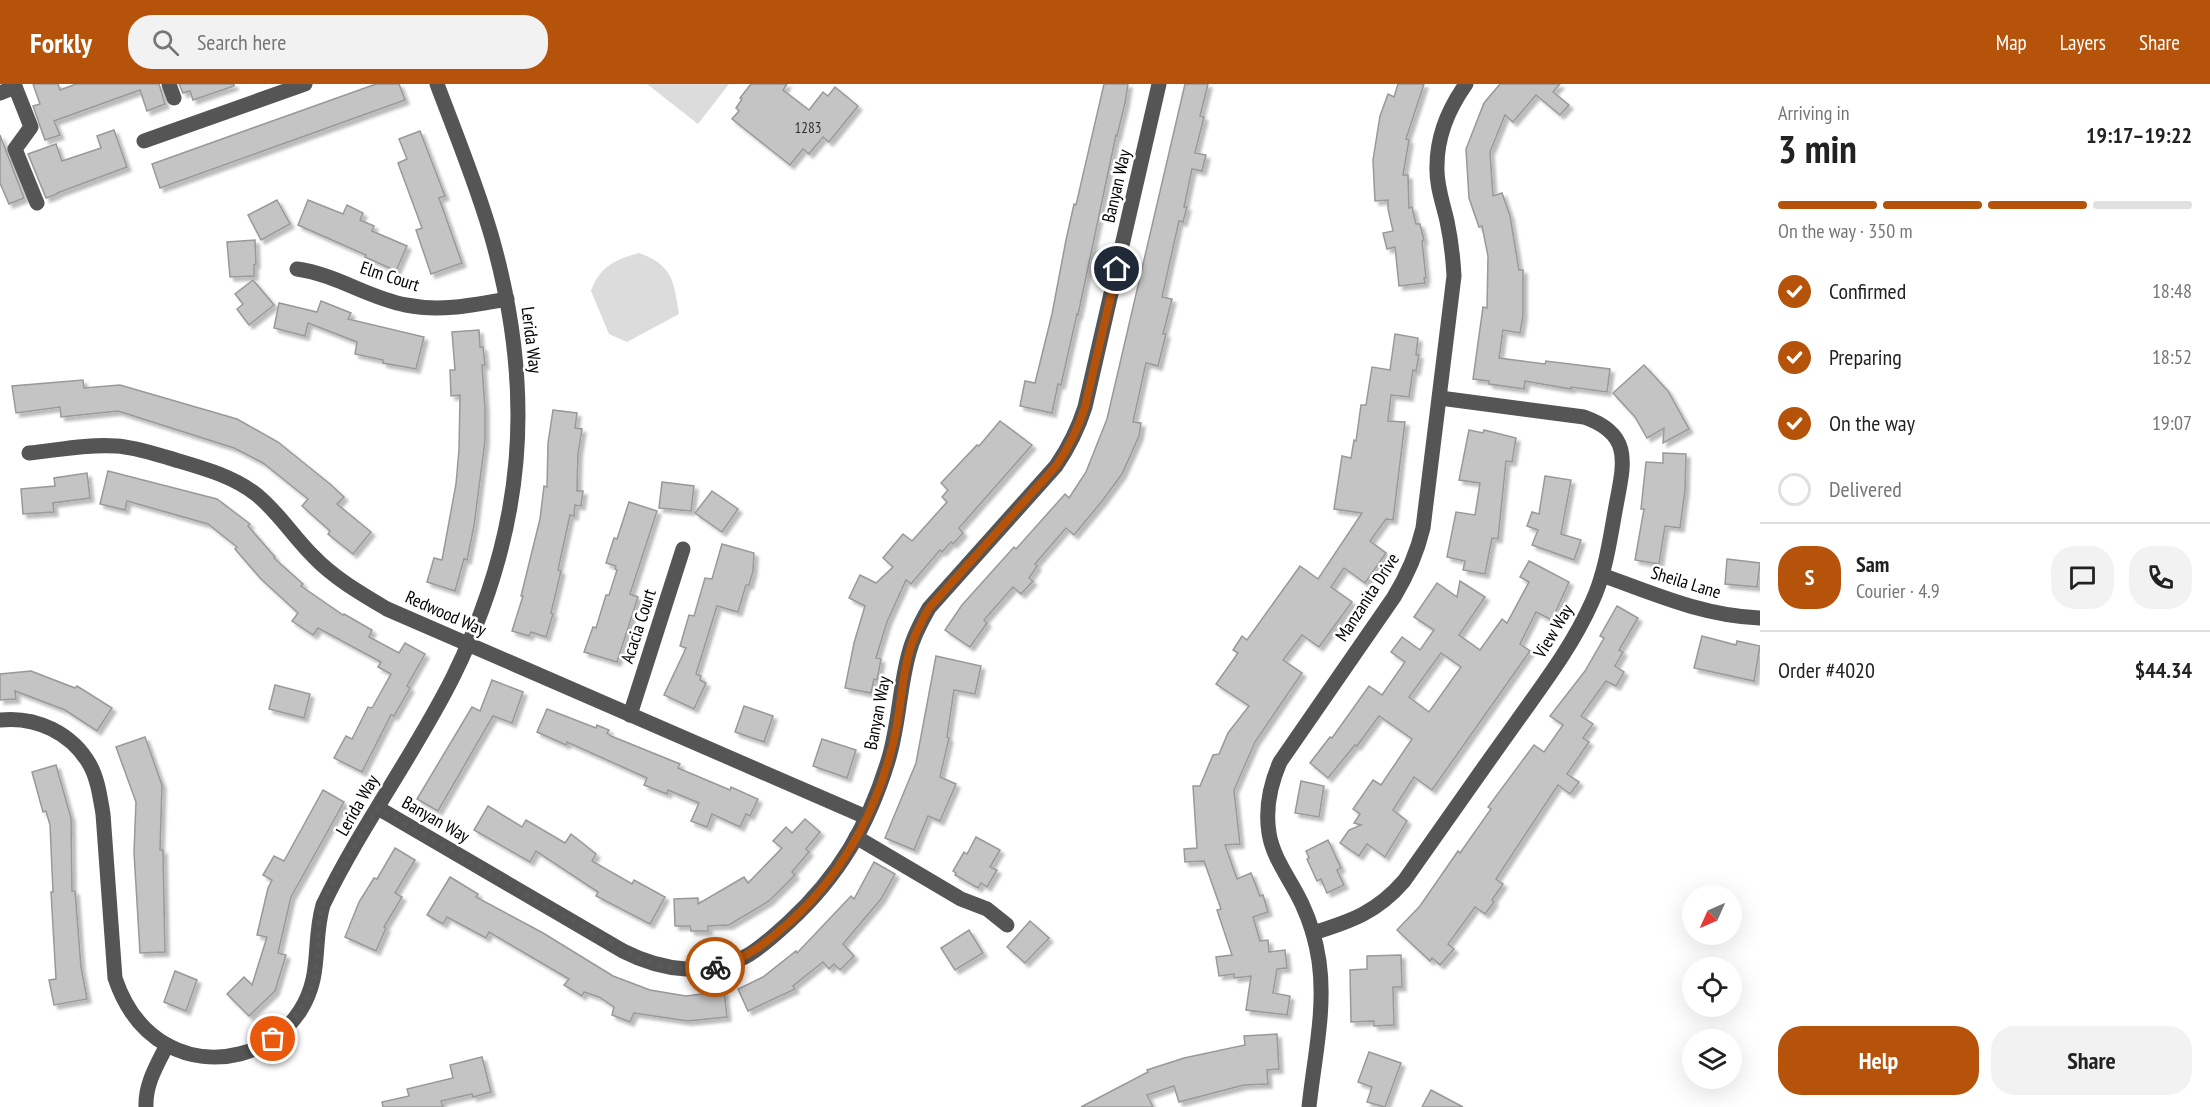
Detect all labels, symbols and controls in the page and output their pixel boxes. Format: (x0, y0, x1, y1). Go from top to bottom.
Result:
search box (128, 15, 548, 69)
text: Forkly (30, 24, 92, 61)
icon: search (149, 26, 182, 59)
text: Search here (197, 28, 286, 56)
text: Map (1996, 29, 2027, 56)
text: Layers (2060, 29, 2106, 56)
text: Share (2139, 29, 2180, 56)
text: Arriving in (1778, 100, 1850, 126)
house number: 1283 (794, 118, 822, 137)
text: 19:17–19:22 (2086, 121, 2192, 149)
text: 3 min (1778, 123, 1857, 174)
street label: Banyan Way (1096, 147, 1136, 225)
text: On the way · 350 m (1778, 218, 1913, 244)
pin (1091, 243, 1142, 294)
icon: home (1100, 252, 1133, 285)
street label: Elm Court (357, 256, 423, 296)
icon: check (1778, 275, 1811, 308)
text: Confirmed (1829, 277, 1906, 305)
text: 18:48 (2152, 278, 2192, 304)
street label: Lerida Way (517, 305, 548, 375)
icon: check (1778, 341, 1811, 374)
text: Preparing (1829, 343, 1902, 371)
text: 18:52 (2152, 344, 2192, 370)
icon: check (1778, 407, 1811, 440)
text: On the way (1829, 409, 1915, 437)
text: 19:07 (2152, 410, 2192, 436)
text: Delivered (1829, 475, 1902, 503)
button: chat (2051, 546, 2114, 609)
button: phone (2129, 546, 2192, 609)
street label: Manzanita Drive (1330, 548, 1404, 646)
text: Sam (1856, 550, 1889, 578)
street label: Sheila Lane (1648, 560, 1724, 604)
text: S (1805, 563, 1814, 591)
text: Courier · 4.9 (1856, 578, 1940, 604)
street label: Redwood Way (402, 585, 490, 641)
street label: Acacia Court (615, 586, 661, 666)
street label: View Way (1527, 600, 1578, 663)
text: Order #4020 (1778, 656, 1875, 684)
text: $44.34 (2135, 656, 2192, 684)
street label: Banyan Way (859, 674, 895, 752)
street label: Lerida Way (330, 770, 384, 840)
street label: Banyan Way (398, 790, 474, 848)
north arrow (1682, 885, 1742, 945)
map controls (1682, 885, 1742, 1089)
courier (685, 937, 745, 997)
icon: bike (699, 951, 732, 984)
button: locate (1682, 957, 1742, 1017)
pin (247, 1013, 298, 1064)
icon: bag (256, 1022, 289, 1055)
button: Help (1778, 1026, 1979, 1095)
button: Share (1991, 1026, 2192, 1095)
button: layers (1682, 1029, 1742, 1089)

